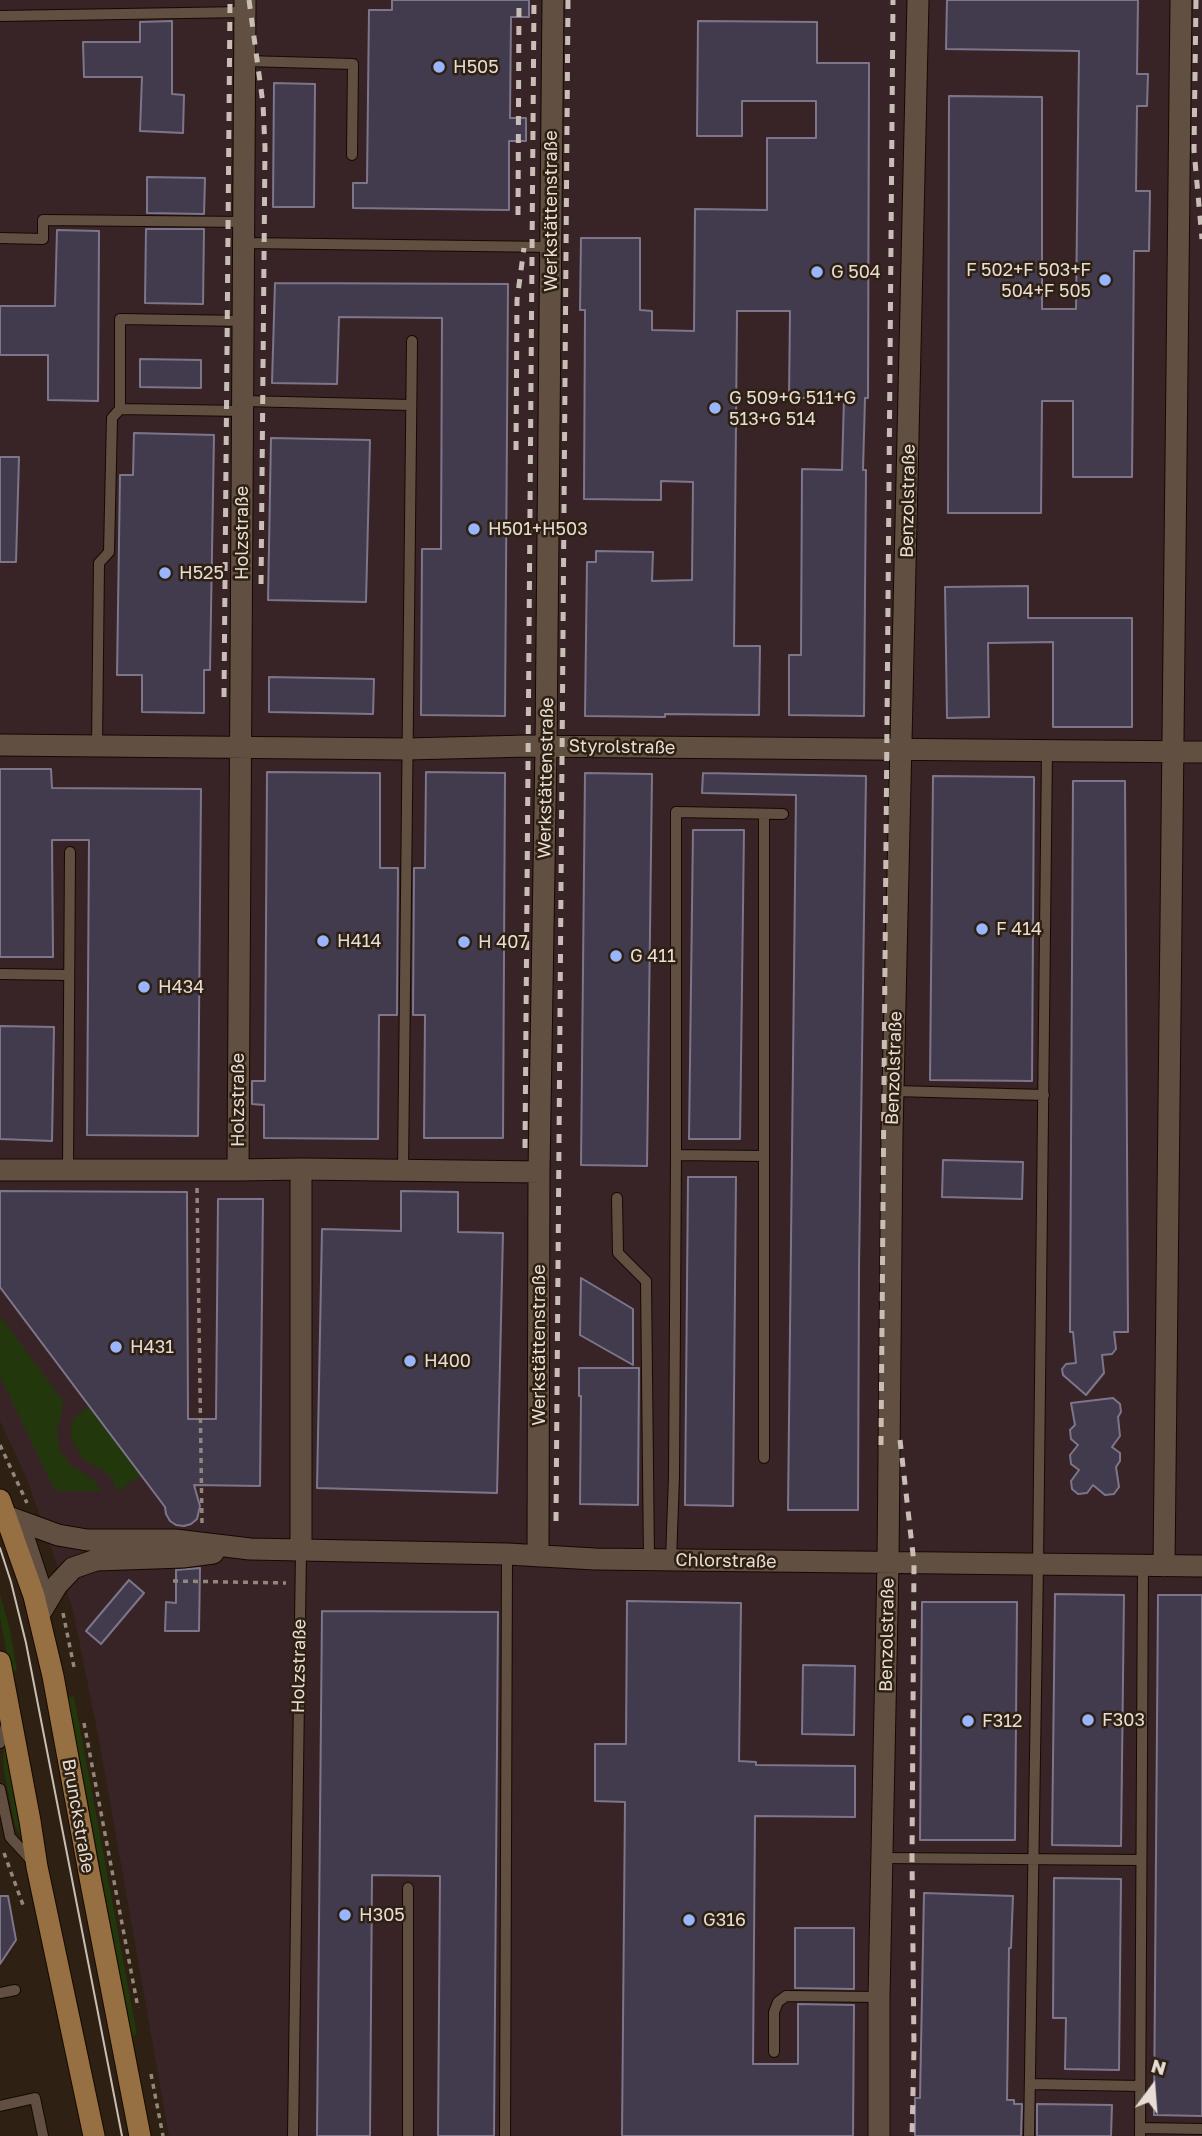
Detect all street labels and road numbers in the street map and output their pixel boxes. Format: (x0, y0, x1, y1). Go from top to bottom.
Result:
street label: Werkstättenstraße (540, 130, 562, 292)
street label: Benzolstraße (896, 444, 920, 558)
street label: Holzstraße (231, 486, 253, 580)
street label: Werkstättenstraße (534, 697, 558, 859)
street label: Styrolstraße (568, 735, 676, 759)
street label: Benzolstraße (881, 1011, 907, 1125)
street label: Holzstraße (227, 1053, 249, 1147)
street label: Werkstättenstraße (528, 1264, 550, 1426)
street label: Chlorstraße (675, 1549, 777, 1573)
street label: Benzolstraße (875, 1578, 899, 1692)
street label: Holzstraße (287, 1619, 311, 1713)
street label: Brunckstraße (57, 1757, 99, 1875)

